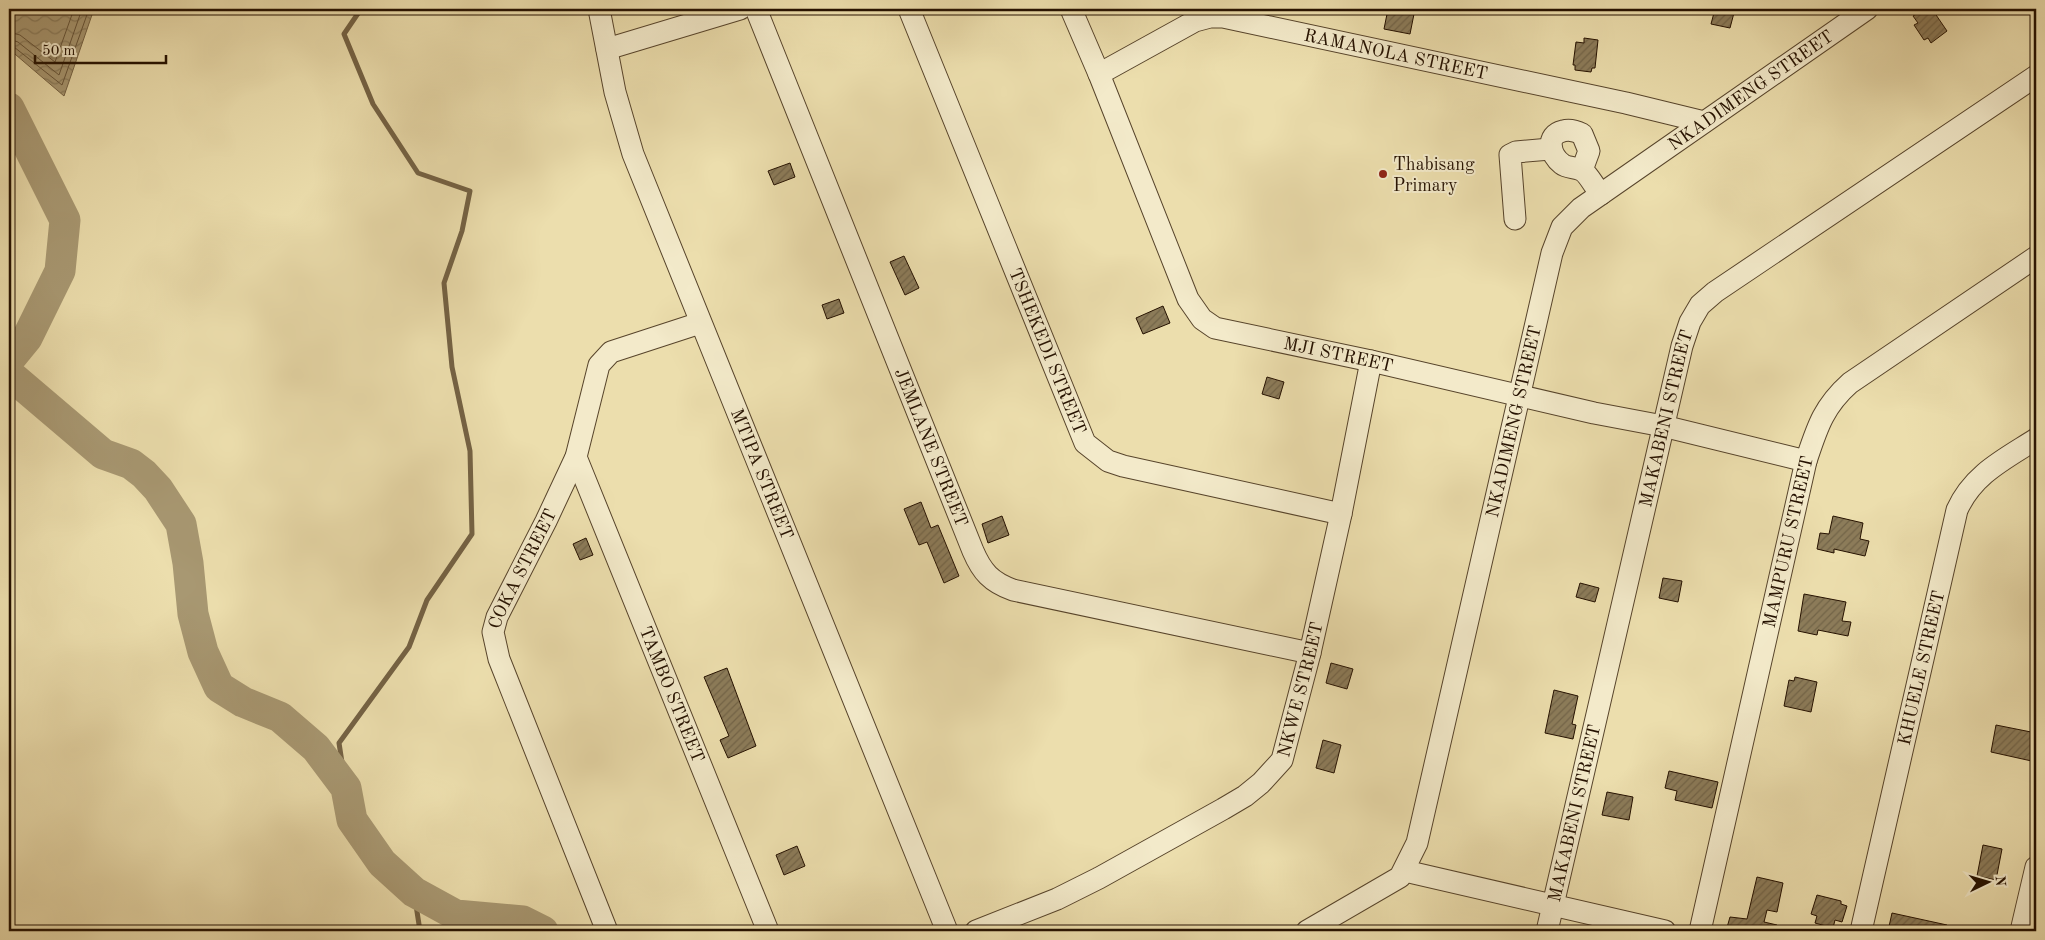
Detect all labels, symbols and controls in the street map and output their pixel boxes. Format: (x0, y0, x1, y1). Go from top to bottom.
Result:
street label: RAMANOLA STREET (1302, 27, 1489, 83)
street label: NKADIMENG STREET (1665, 27, 1837, 154)
scale bar (35, 32, 166, 64)
text: 50 m (42, 44, 76, 59)
place label: Thabisang Primary (1393, 156, 1475, 195)
marker: Thabisang Primary (1377, 168, 1389, 180)
street label: TSHEKEDI STREET (1005, 266, 1088, 437)
street label: NKADIMENG STREET (1484, 324, 1545, 519)
street label: MAKABENI STREET (1637, 328, 1697, 509)
street label: MJI STREET (1282, 335, 1395, 376)
street label: JEMLANE STREET (891, 366, 970, 529)
street label: MTIPA STREET (727, 406, 796, 542)
street label: MAMPURU STREET (1761, 454, 1817, 630)
street label: COKA STREET (486, 507, 560, 631)
street label: KHUELE STREET (1896, 589, 1948, 747)
street label: NKWE STREET (1275, 620, 1327, 759)
street label: TAMBO STREET (636, 624, 707, 765)
street label: MAKABENI STREET (1546, 723, 1604, 904)
north arrow (1962, 858, 2012, 908)
text: N (1993, 875, 2007, 887)

